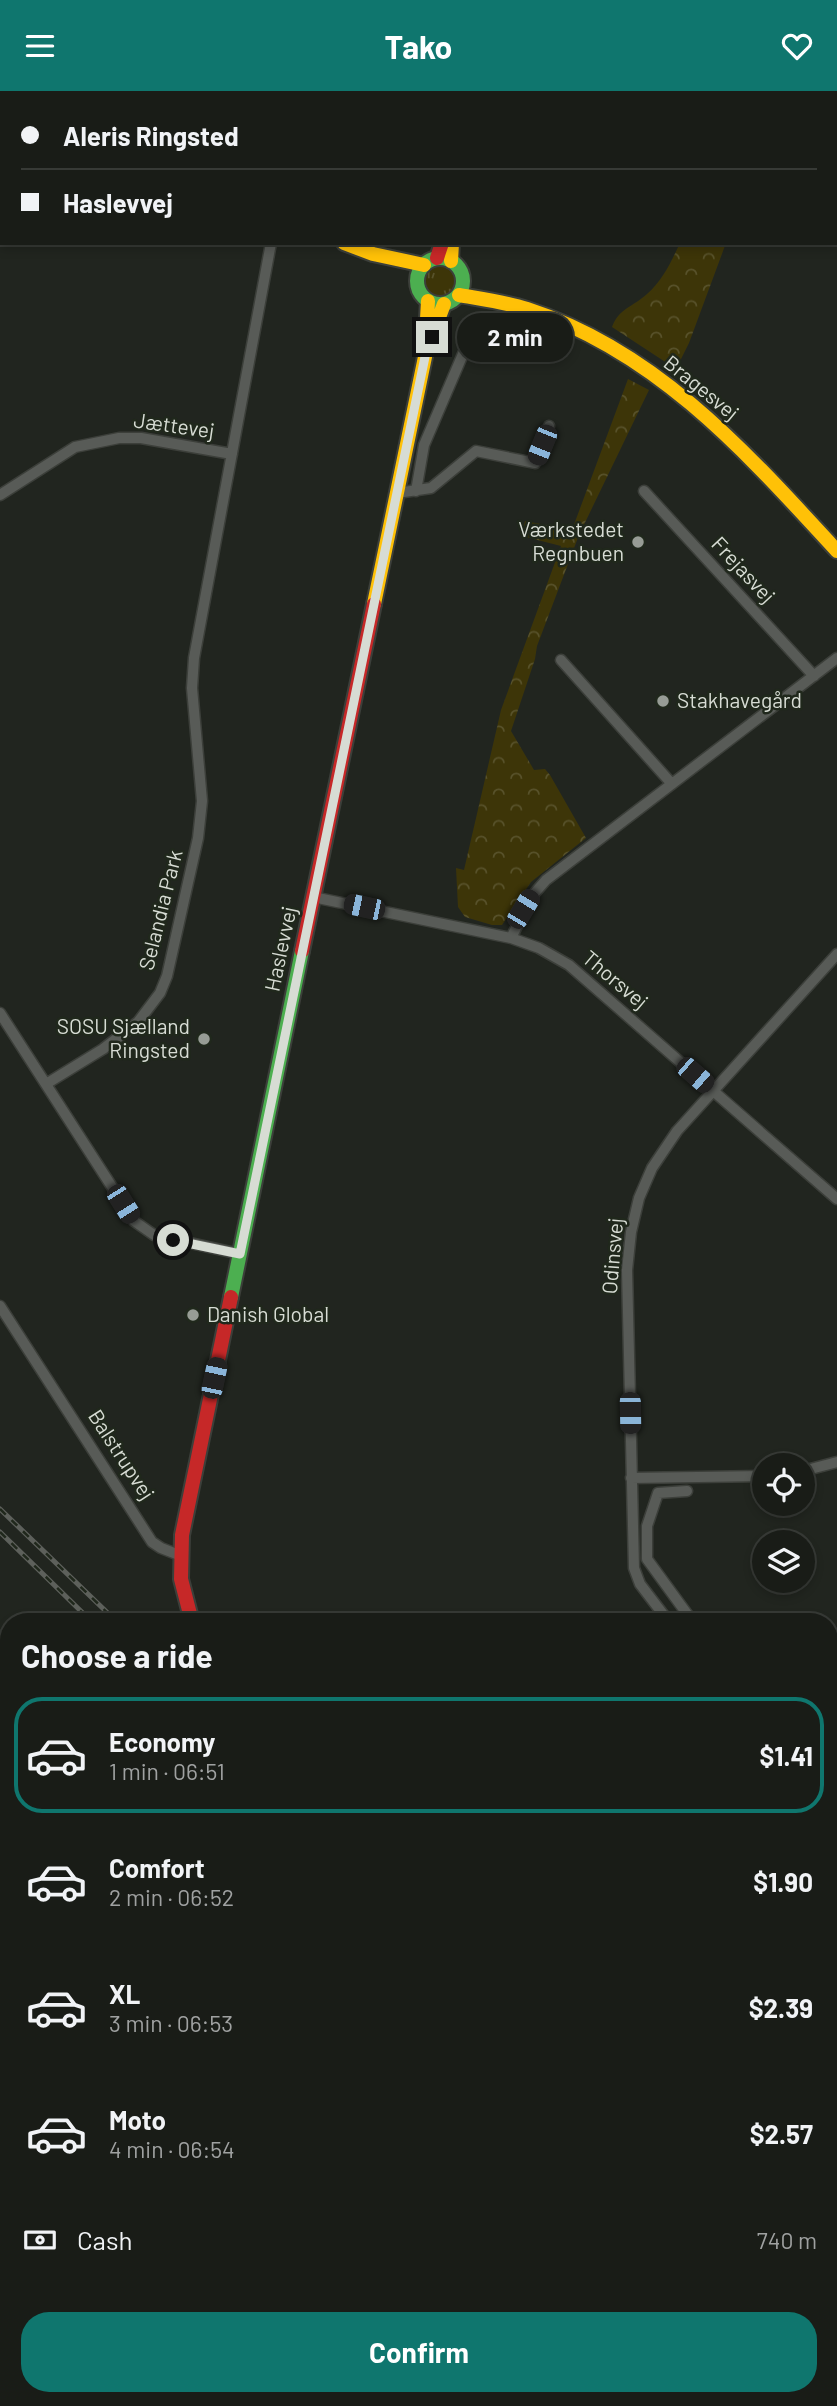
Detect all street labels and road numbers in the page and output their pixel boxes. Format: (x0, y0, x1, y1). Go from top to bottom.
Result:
street label: Bragesvej (659, 349, 744, 425)
street label: Jættevej (132, 406, 216, 443)
street label: Frejasvej (707, 531, 781, 607)
street label: Selandia Park (133, 847, 187, 972)
street label: Haslevvej (258, 904, 301, 993)
street label: Thorsvej (578, 944, 654, 1013)
street label: Odinsvej (596, 1217, 627, 1295)
street label: Balstrupvej (84, 1404, 161, 1504)

